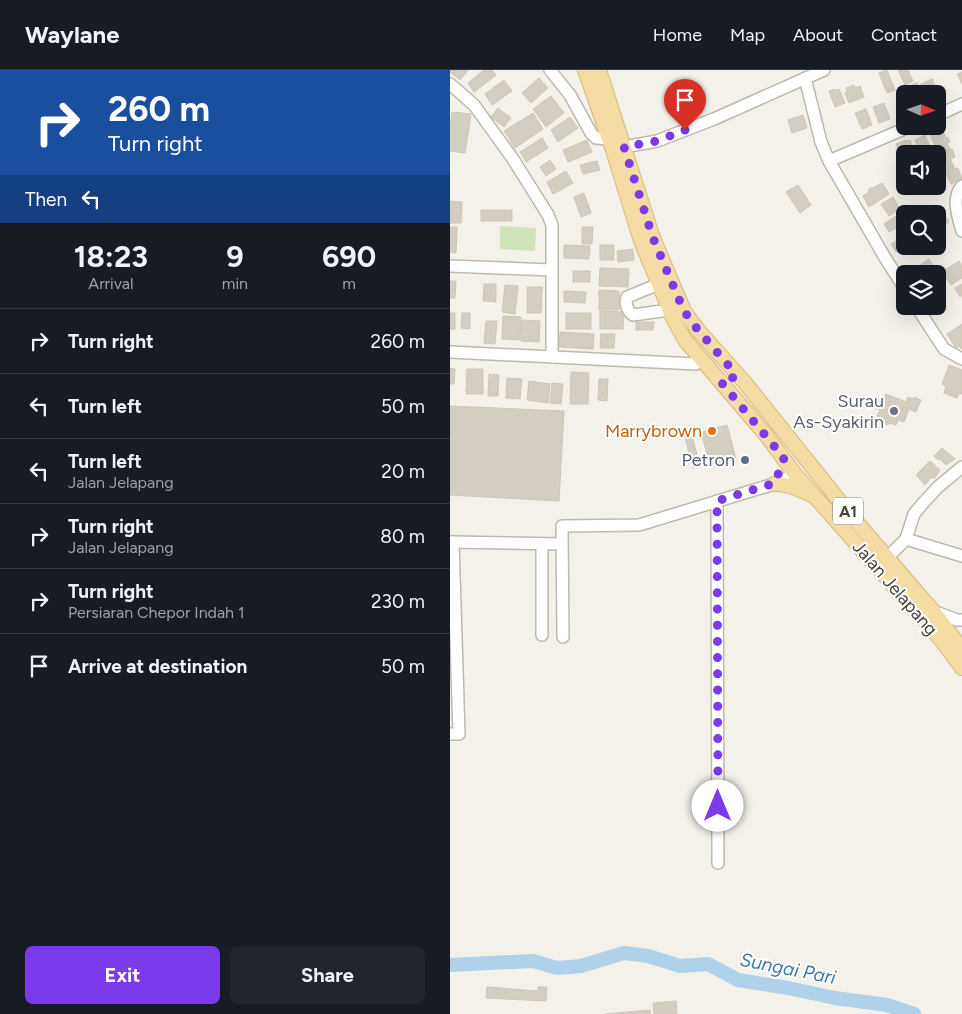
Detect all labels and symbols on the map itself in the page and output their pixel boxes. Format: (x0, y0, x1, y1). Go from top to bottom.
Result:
pin (664, 79, 706, 130)
north arrow (896, 85, 946, 135)
place label: Surau As-Syakirin (793, 390, 884, 433)
marker: Surau As-Syakirin (888, 405, 900, 417)
place label: Marrybrown (605, 420, 702, 442)
marker: Marrybrown (706, 425, 718, 437)
place label: Petron (682, 449, 735, 471)
marker: Petron (739, 454, 751, 466)
road number: A1 (833, 498, 863, 524)
street label: Jalan Jelapang (848, 536, 942, 640)
position arrow (691, 779, 743, 831)
water label: Sungai Pari (738, 948, 838, 989)

